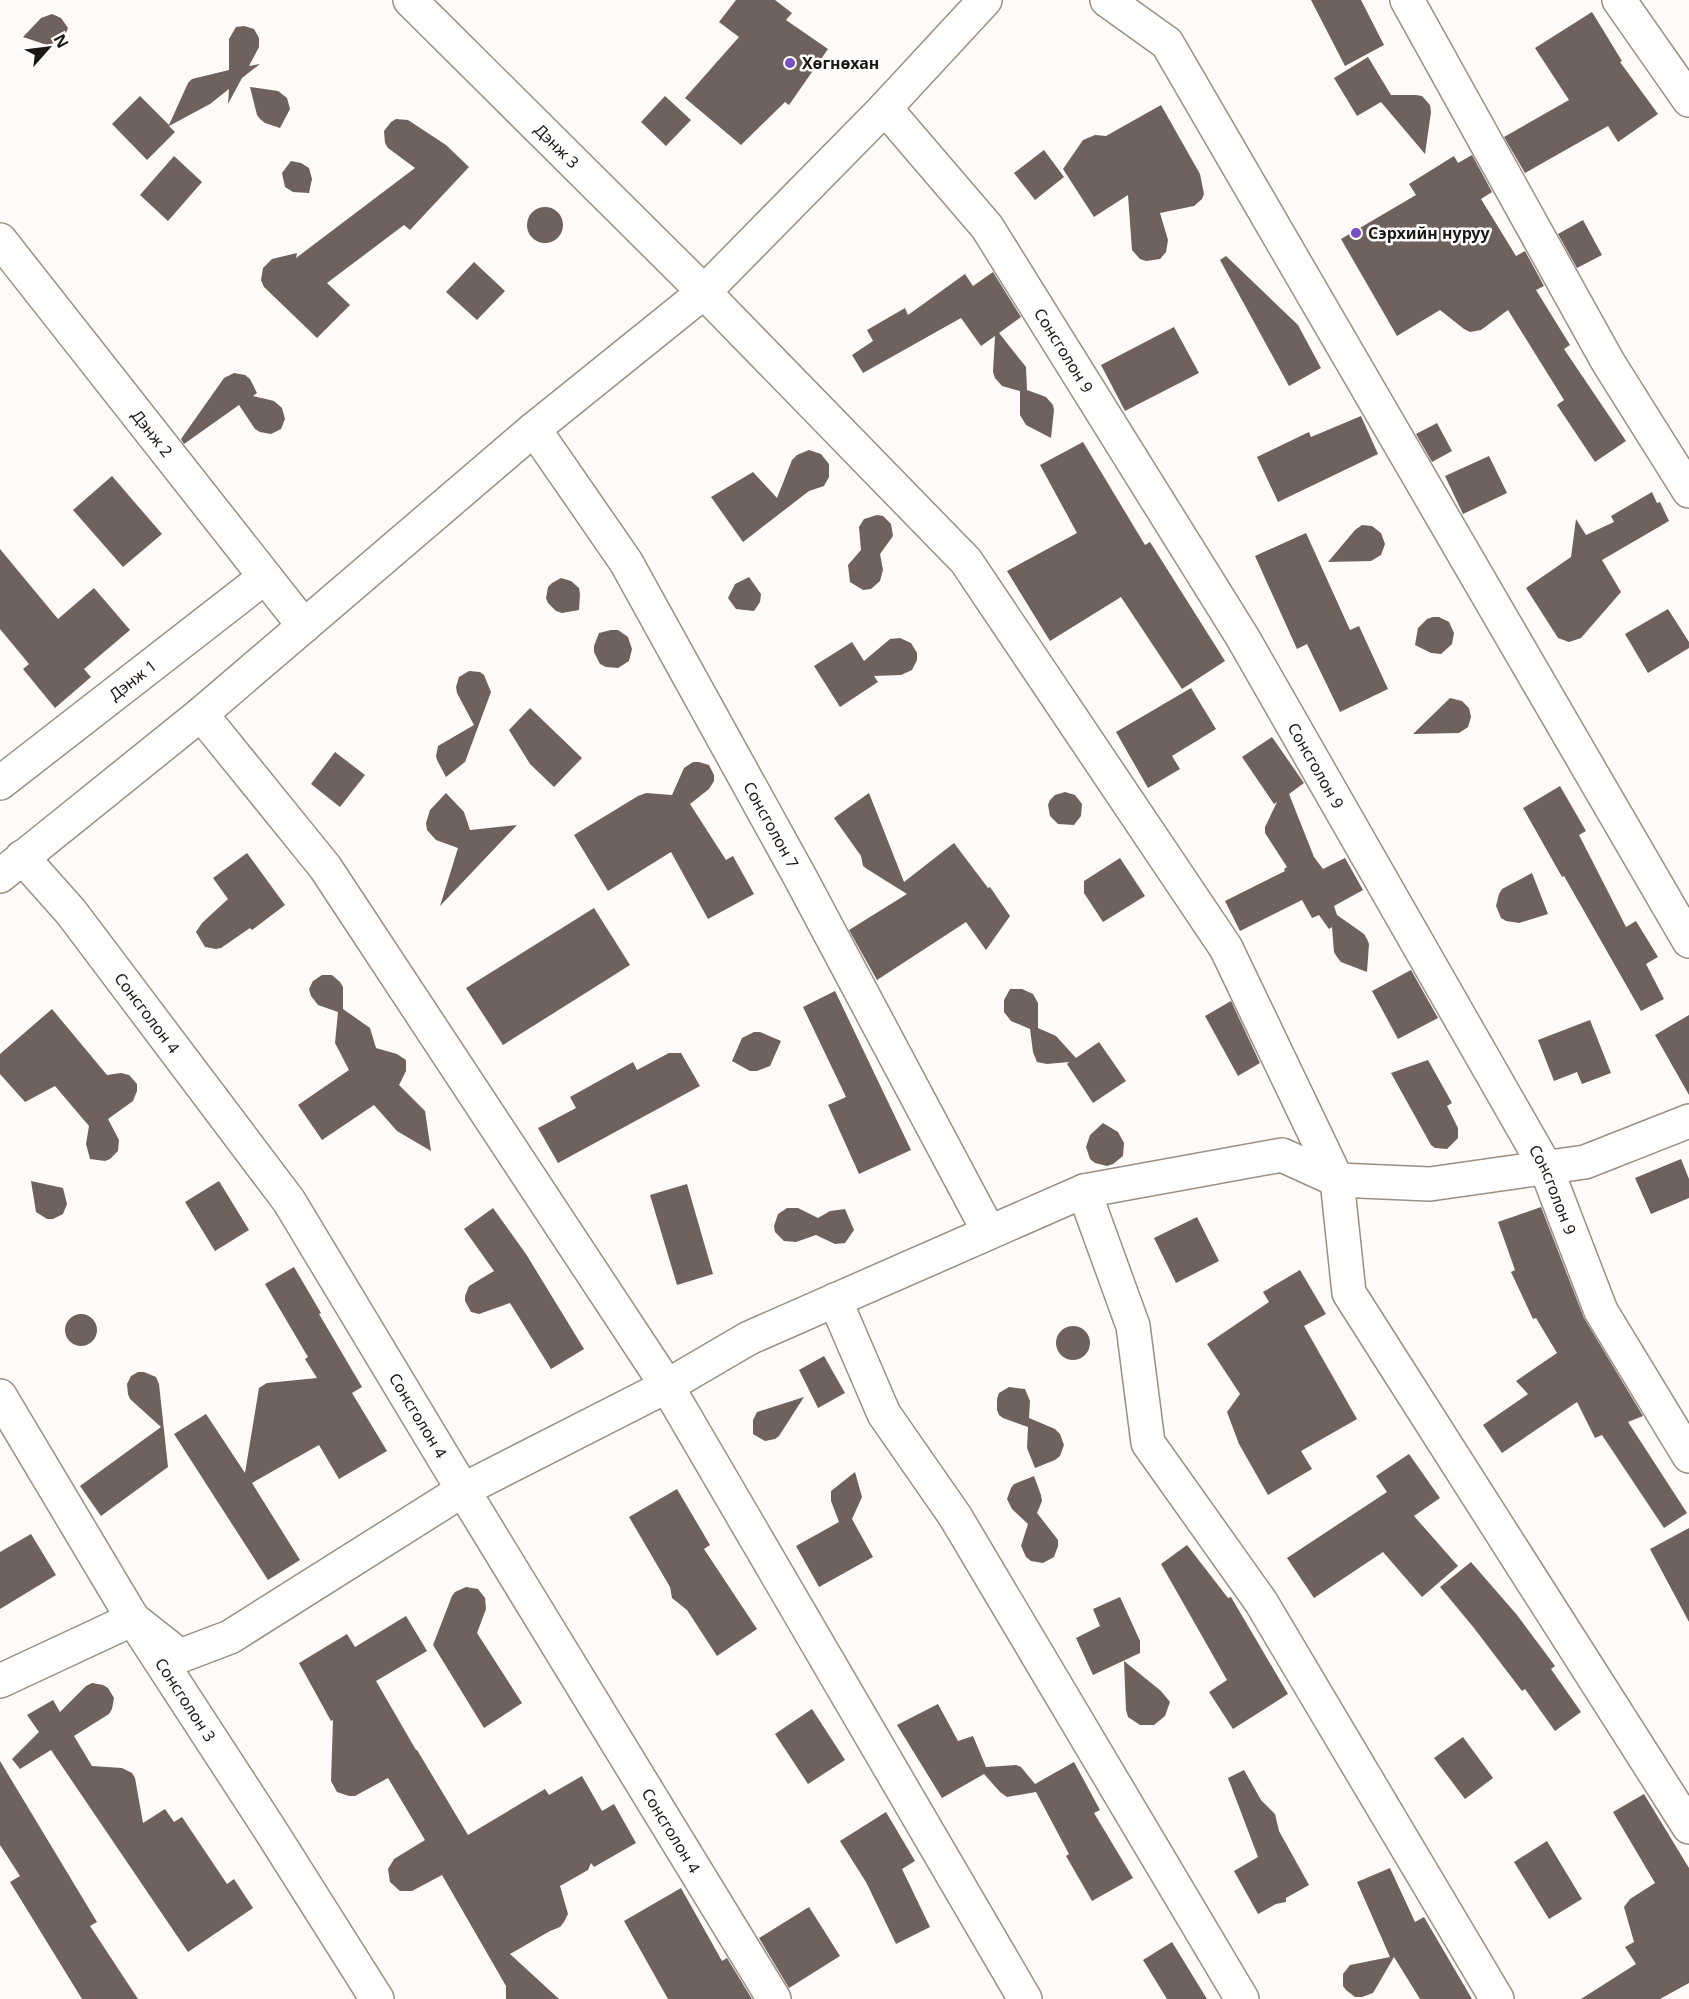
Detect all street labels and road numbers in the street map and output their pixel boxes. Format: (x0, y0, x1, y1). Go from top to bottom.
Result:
street label: Дэнж 3 (530, 119, 584, 173)
street label: Сонсголон 9 (1029, 304, 1099, 397)
street label: Дэнж 2 (127, 405, 178, 462)
street label: Дэнж 1 (104, 654, 161, 705)
street label: Сонсголон 9 (1283, 719, 1349, 813)
street label: Сонсголон 7 (738, 778, 804, 872)
street label: Сонсголон 4 (109, 968, 185, 1058)
street label: Сонсголон 9 (1524, 1140, 1582, 1238)
street label: Сонсголон 4 (384, 1369, 452, 1462)
street label: Сонсголон 3 (150, 1654, 221, 1746)
street label: Сонсголон 4 (637, 1784, 705, 1877)

